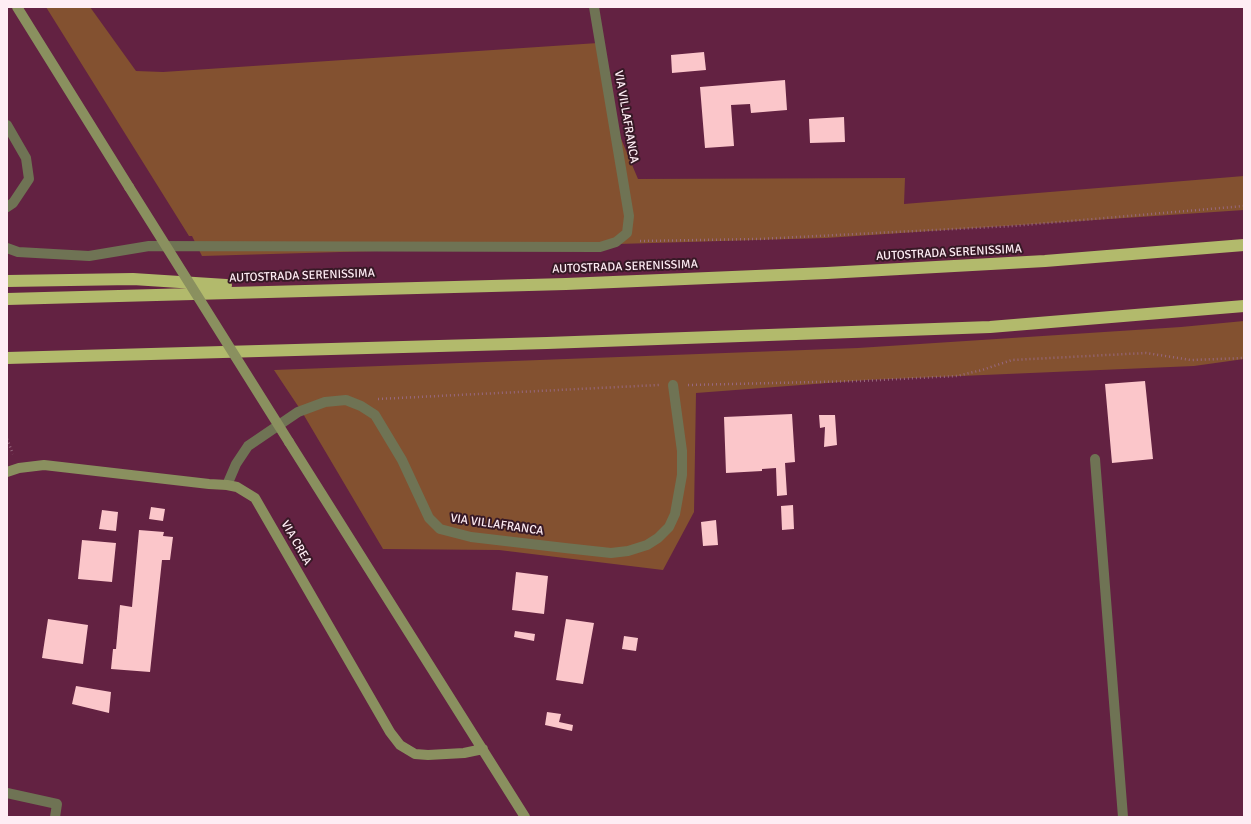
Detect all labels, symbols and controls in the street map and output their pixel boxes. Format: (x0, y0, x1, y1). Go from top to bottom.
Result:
street label: VIA VILLAFRANCA (611, 69, 641, 165)
street label: AUTOSTRADA SERENISSIMA (876, 242, 1022, 264)
street label: AUTOSTRADA SERENISSIMA (552, 257, 698, 277)
street label: AUTOSTRADA SERENISSIMA (229, 266, 375, 286)
street label: VIA VILLAFRANCA (449, 511, 545, 539)
street label: VIA CREA (278, 518, 314, 568)

